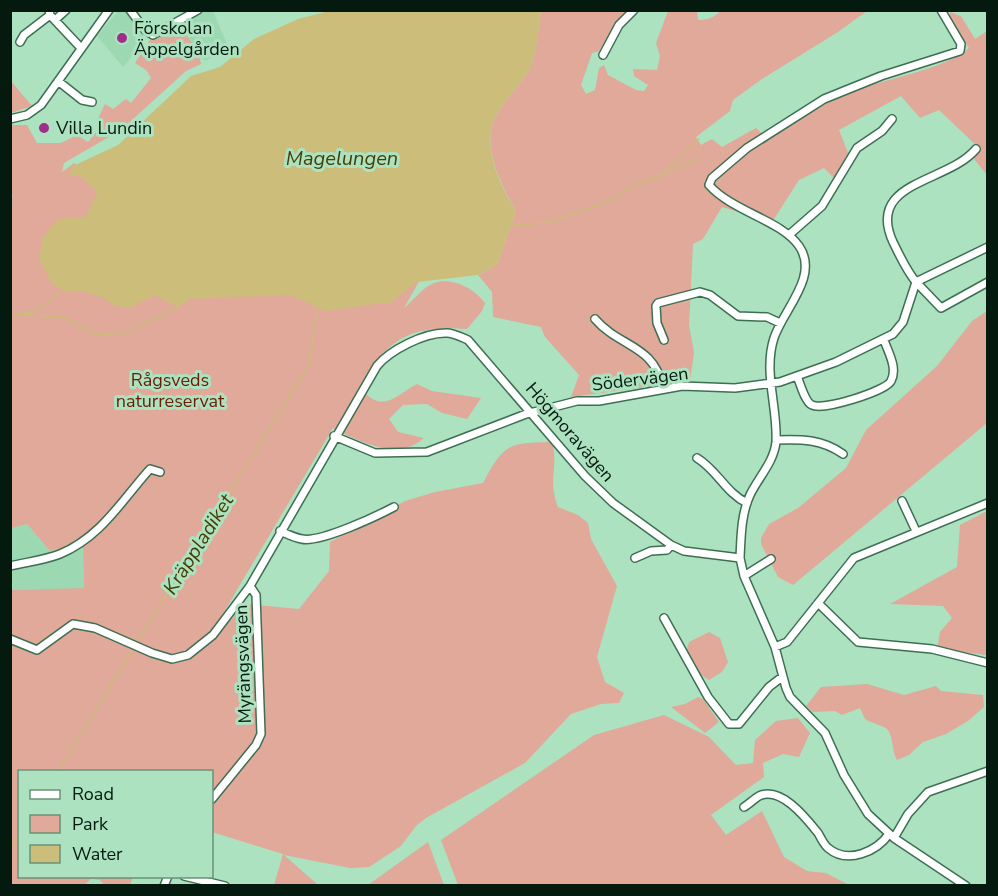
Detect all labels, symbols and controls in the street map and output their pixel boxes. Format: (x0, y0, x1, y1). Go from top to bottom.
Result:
place label: Förskolan Äppelgården (134, 16, 240, 61)
marker: Förskolan Äppelgården (115, 31, 129, 45)
place label: Villa Lundin (55, 116, 152, 140)
marker: Villa Lundin (37, 121, 51, 135)
water label: Magelungen (286, 145, 398, 172)
street label: Södervägen (590, 361, 690, 397)
park label: Rågsveds naturreservat (116, 368, 225, 413)
street label: Högmoravägen (520, 377, 620, 487)
water label: Kräppladiket (157, 488, 241, 600)
street label: Myrängsvägen (229, 604, 257, 724)
legend (18, 770, 213, 878)
text: Road (72, 782, 114, 806)
text: Park (72, 812, 109, 836)
text: Water (72, 842, 123, 866)

